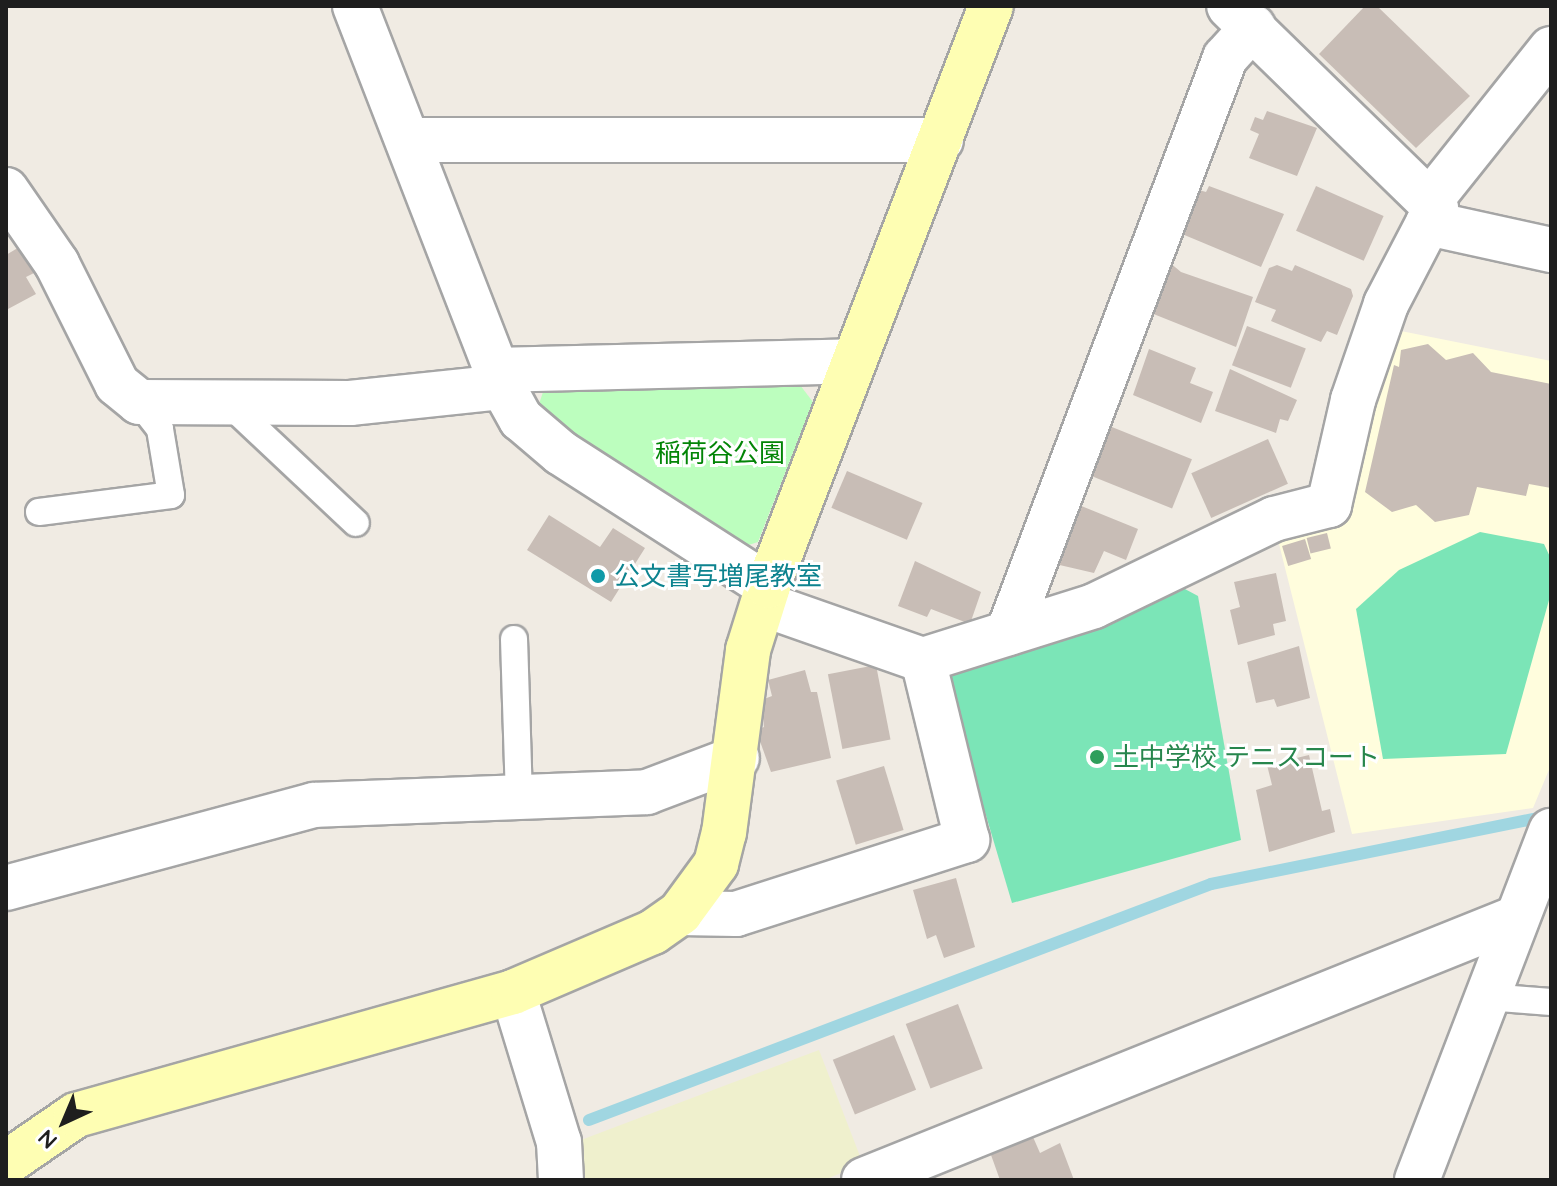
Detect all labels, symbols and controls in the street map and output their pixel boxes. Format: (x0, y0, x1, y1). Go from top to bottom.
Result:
park label: 稲荷谷公園 (655, 437, 785, 469)
place label: 公文書写増尾教室 (614, 560, 822, 592)
marker: 公文書写増尾教室 (589, 567, 607, 585)
place label: 土中学校 テニスコート (1113, 741, 1380, 773)
marker: 土中学校 テニスコート (1088, 748, 1106, 766)
north arrow (24, 1082, 104, 1162)
text: N (32, 1124, 63, 1155)

